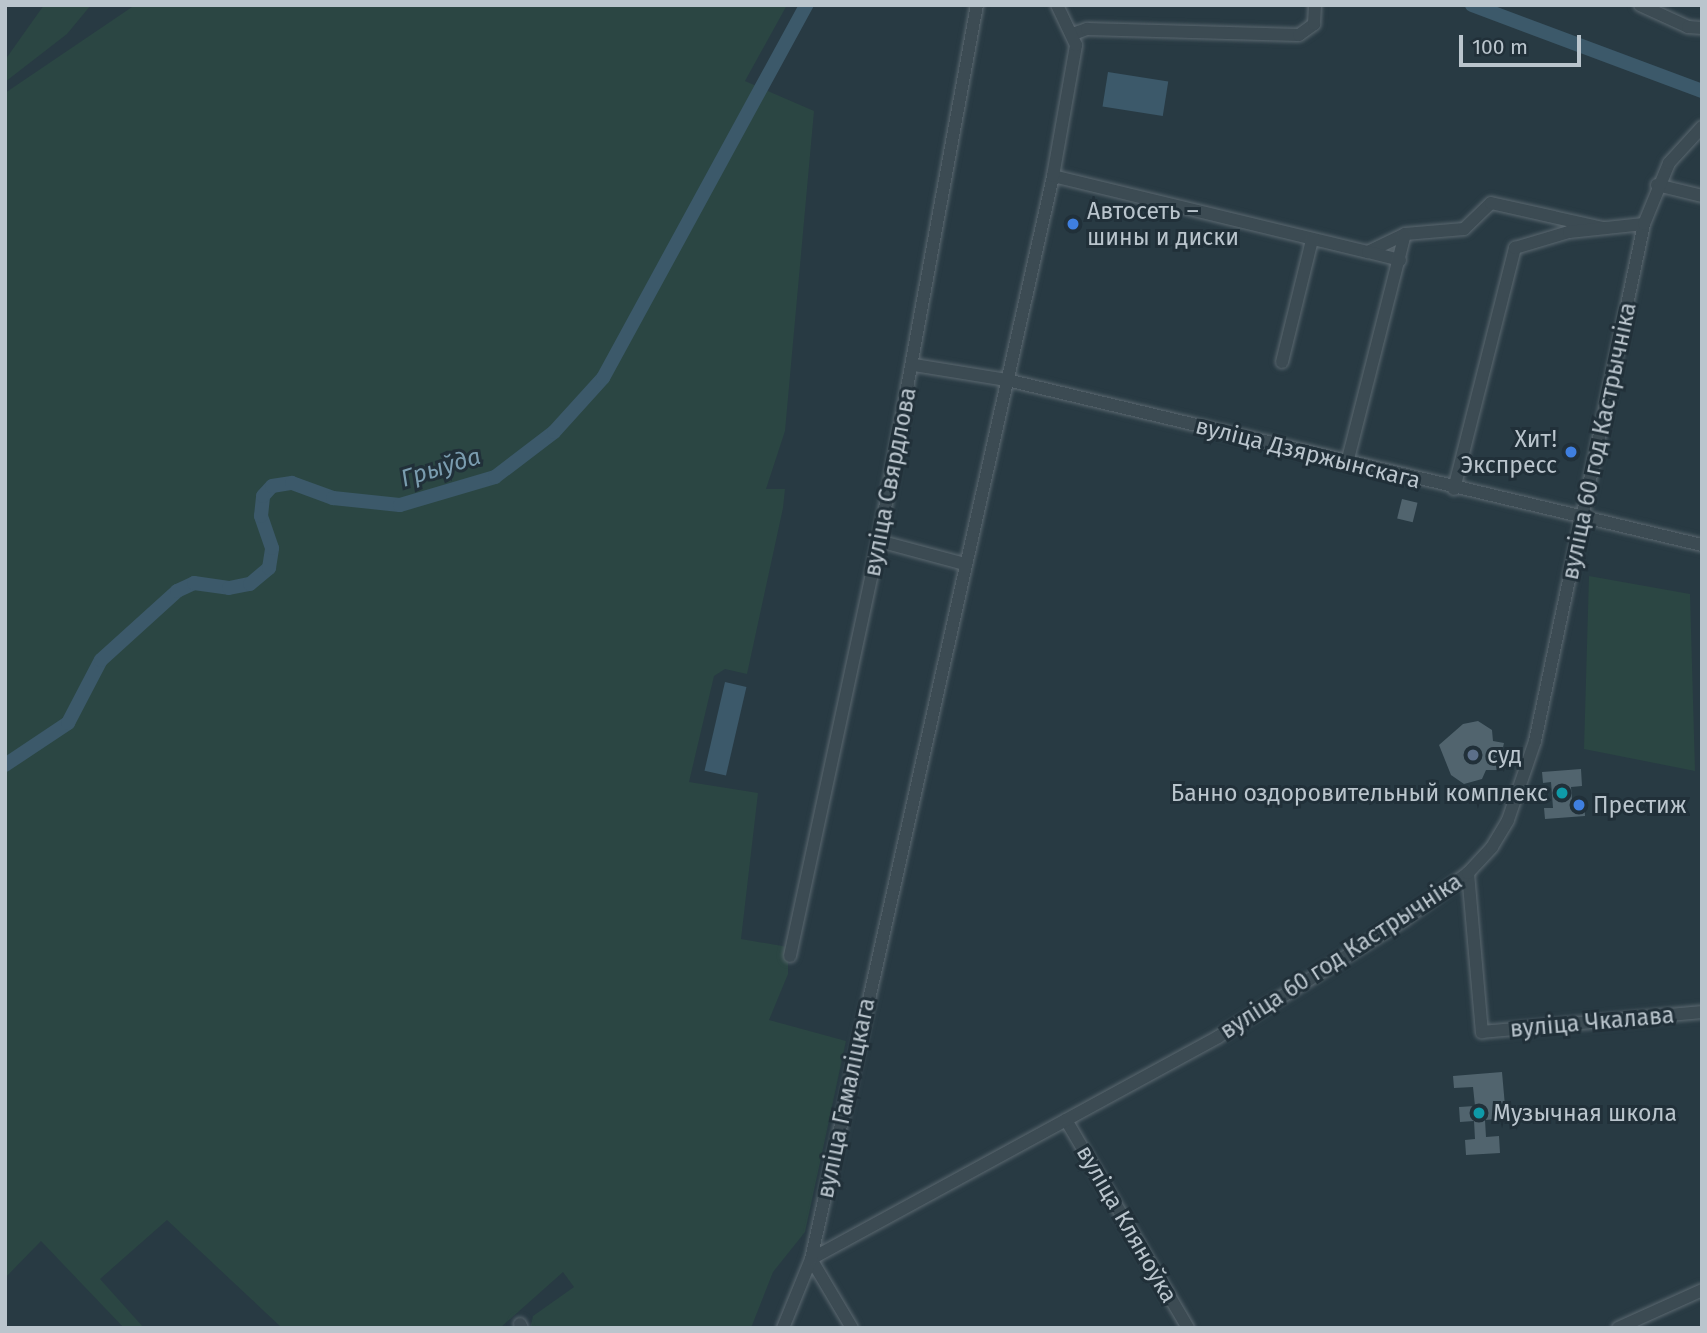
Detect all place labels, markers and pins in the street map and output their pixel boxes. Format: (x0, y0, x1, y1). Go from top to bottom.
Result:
place label: Автосеть – шины и диски (1087, 197, 1239, 251)
marker: Автосеть – шины и диски (1065, 216, 1081, 232)
place label: Хит! Экспресс (1461, 425, 1557, 479)
marker: Хит! Экспресс (1563, 444, 1579, 460)
place label: суд (1487, 741, 1522, 769)
marker: суд (1465, 747, 1481, 763)
place label: Банно оздоровительный комплекс (1171, 779, 1548, 807)
marker: Банно оздоровительный комплекс (1554, 785, 1570, 801)
place label: Престиж (1593, 791, 1686, 819)
marker: Престиж (1571, 797, 1587, 813)
place label: Музычная школа (1493, 1099, 1677, 1127)
marker: Музычная школа (1471, 1105, 1487, 1121)

